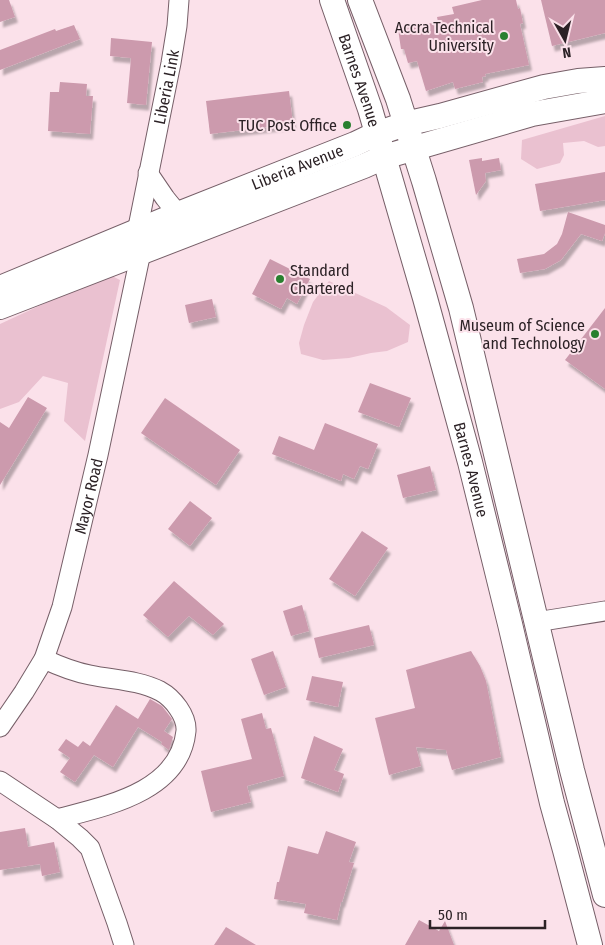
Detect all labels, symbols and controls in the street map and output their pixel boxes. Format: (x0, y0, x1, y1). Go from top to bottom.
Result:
north arrow (540, 15, 590, 65)
place label: Accra Technical University (395, 18, 495, 55)
marker: Accra Technical University (498, 30, 510, 42)
street label: Barnes Avenue (335, 31, 384, 129)
text: N (561, 43, 572, 61)
street label: Liberia Link (149, 48, 183, 126)
place label: TUC Post Office (238, 116, 337, 135)
marker: TUC Post Office (341, 119, 353, 131)
street label: Liberia Avenue (249, 140, 346, 193)
place label: Standard Chartered (290, 261, 354, 298)
marker: Standard Chartered (274, 273, 286, 285)
place label: Museum of Science and Technology (459, 316, 586, 353)
marker: Museum of Science and Technology (589, 328, 601, 340)
street label: Barnes Avenue (450, 420, 493, 519)
street label: Mayor Road (70, 456, 106, 536)
scale bar (430, 898, 545, 930)
text: 50 m (438, 906, 468, 924)

